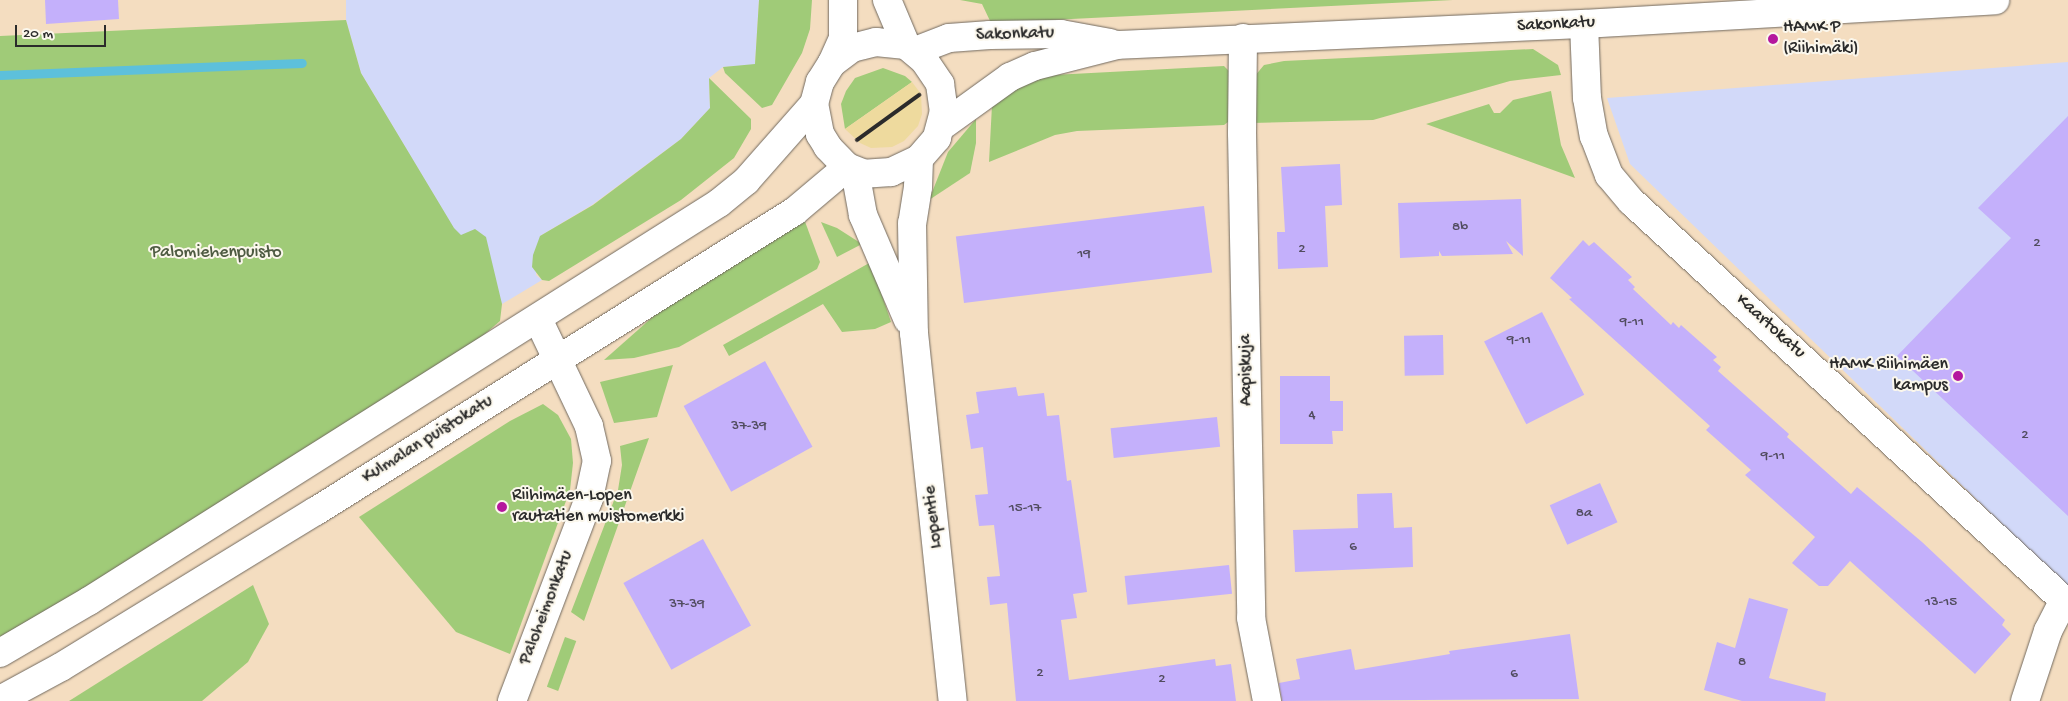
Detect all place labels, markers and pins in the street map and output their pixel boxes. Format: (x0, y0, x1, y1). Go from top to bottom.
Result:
place label: HAMK P (Riihimäki) (1783, 18, 1859, 60)
marker: HAMK P (Riihimäki) (1767, 33, 1779, 45)
place label: HAMK Riihimäen kampus (1829, 355, 1948, 398)
marker: HAMK Riihimäen kampus (1952, 370, 1964, 382)
place label: Riihimäen-Lopen rautatien muistomerkki (512, 486, 684, 528)
marker: Riihimäen-Lopen rautatien muistomerkki (496, 501, 508, 513)

